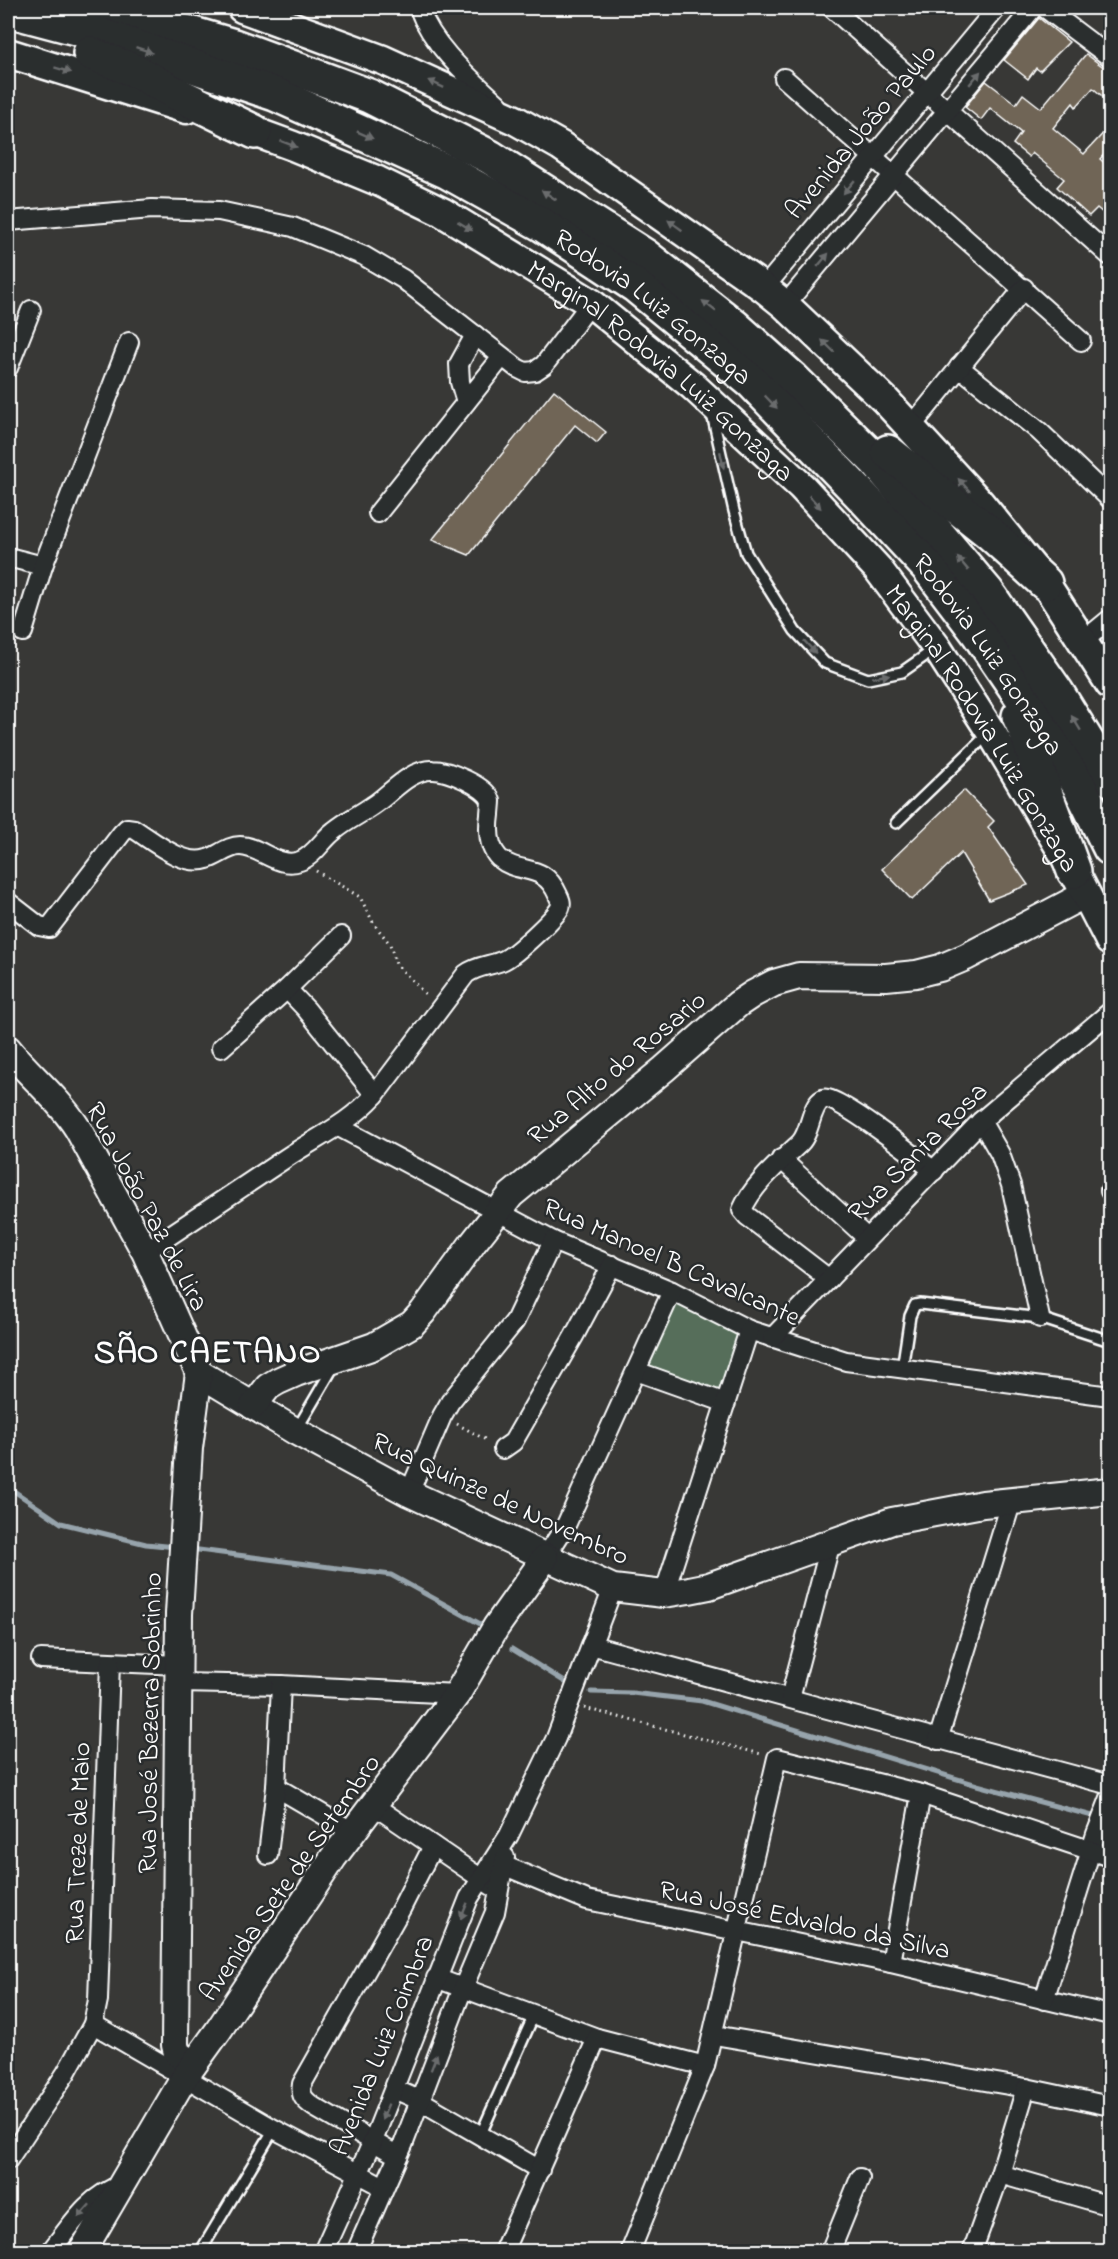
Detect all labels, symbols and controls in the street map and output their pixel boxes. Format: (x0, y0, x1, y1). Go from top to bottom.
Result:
street label: Avenida João Paulo (777, 36, 947, 229)
one-way arrow (135, 45, 153, 55)
one-way arrow (54, 66, 72, 76)
one-way arrow (968, 70, 981, 86)
one-way arrow (427, 79, 444, 88)
one-way arrow (357, 130, 374, 139)
one-way arrow (280, 140, 298, 150)
one-way arrow (842, 179, 855, 195)
one-way arrow (541, 189, 557, 200)
one-way arrow (668, 219, 684, 231)
street label: Rodovia Luiz Gonzaga (545, 220, 760, 396)
one-way arrow (457, 221, 473, 232)
street label: Marginal Rodovia Luiz Gonzaga (519, 251, 802, 492)
one-way arrow (816, 252, 829, 268)
one-way arrow (701, 301, 716, 313)
one-way arrow (822, 339, 836, 353)
one-way arrow (764, 394, 777, 409)
one-way arrow (718, 450, 728, 469)
one-way arrow (957, 478, 971, 493)
one-way arrow (808, 494, 822, 509)
street label: Rodovia Luiz Gonzaga (902, 545, 1072, 764)
one-way arrow (957, 557, 970, 572)
street label: Marginal Rodovia Luiz Gonzaga (874, 577, 1088, 881)
one-way arrow (803, 639, 816, 654)
one-way arrow (871, 671, 890, 680)
one-way arrow (1070, 715, 1082, 731)
street label: Rua Alto do Rosario (520, 982, 716, 1156)
street label: Rua Santa Rosa (840, 1074, 998, 1232)
street label: Rua João Paz de Lira (74, 1096, 217, 1319)
street label: Rua Manoel B Cavalcante (536, 1189, 807, 1338)
district label: SÃO CAETANO (94, 1330, 322, 1378)
street label: Rua Quinze de Novembro (365, 1423, 635, 1577)
street label: Rua José Bezerra Sobrinho (129, 1572, 174, 1874)
street label: Rua Treze de Maio (56, 1742, 103, 1945)
street label: Avenida Sete de Setembro (191, 1747, 391, 2010)
street label: Rua José Edvaldo da Silva (655, 1872, 954, 1971)
one-way arrow (459, 1903, 469, 1921)
street label: Avenida Luiz Coimbra (321, 1930, 445, 2162)
one-way arrow (429, 2052, 439, 2070)
one-way arrow (380, 2104, 390, 2122)
one-way arrow (77, 2203, 91, 2218)

